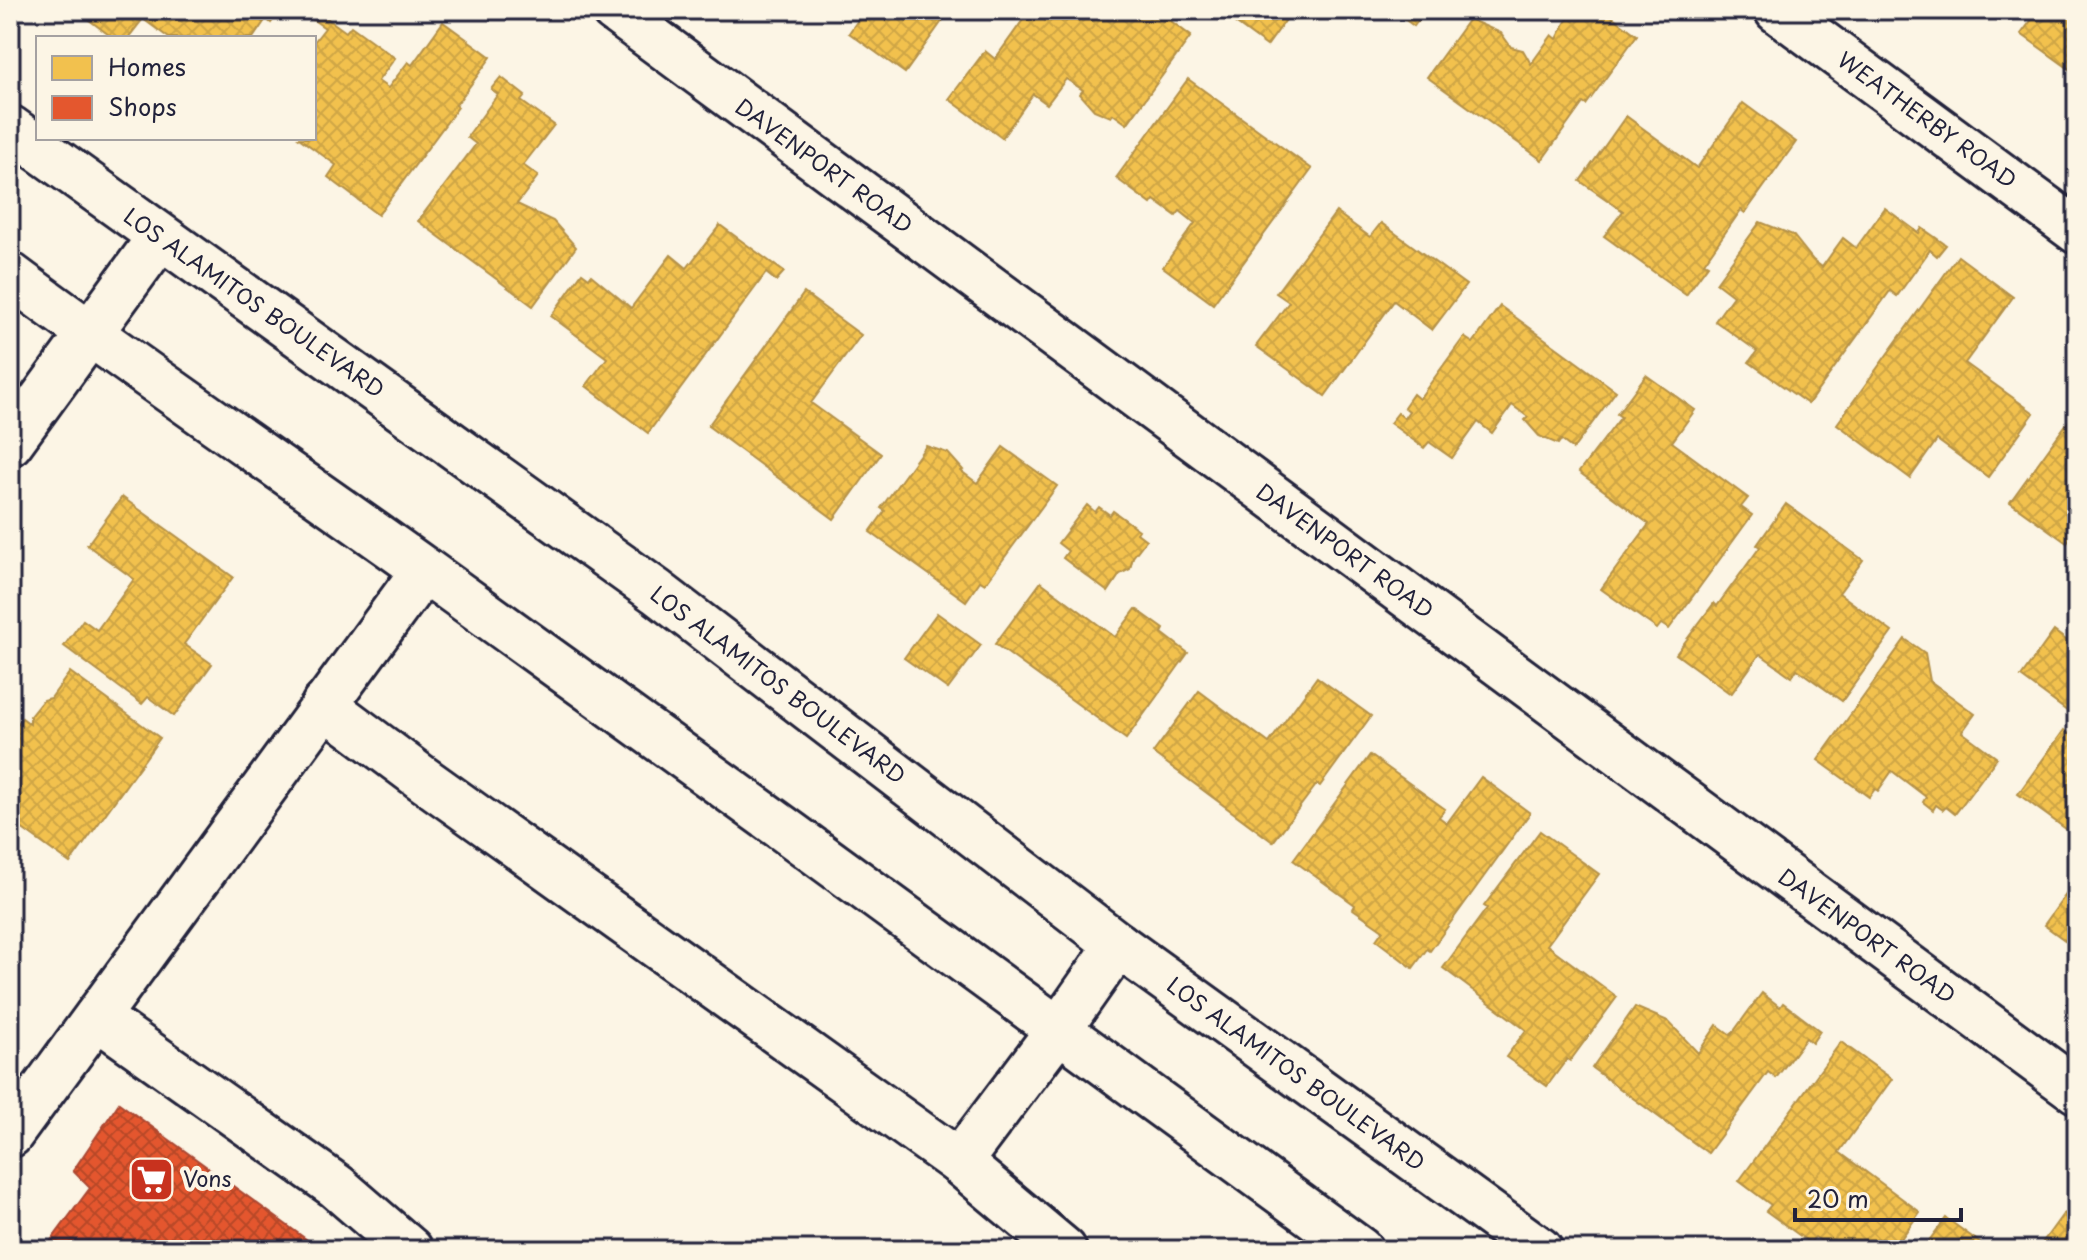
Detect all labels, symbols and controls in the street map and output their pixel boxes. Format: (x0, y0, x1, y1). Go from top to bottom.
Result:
legend (36, 36, 316, 140)
street label: WEATHERBY ROAD (1831, 42, 2024, 195)
text: Homes (108, 48, 186, 84)
text: Shops (108, 88, 177, 124)
street label: DAVENPORT ROAD (729, 89, 920, 240)
street label: LOS ALAMITOS BOULEVARD (118, 199, 392, 405)
street label: DAVENPORT ROAD (1250, 474, 1441, 625)
street label: LOS ALAMITOS BOULEVARD (644, 577, 913, 791)
street label: DAVENPORT ROAD (1772, 859, 1963, 1010)
street label: LOS ALAMITOS BOULEVARD (1161, 968, 1433, 1178)
supermarket icon: Vons (128, 1155, 176, 1203)
place label: Vons (183, 1161, 232, 1194)
scale bar (1795, 1172, 1961, 1222)
text: 20 m (1807, 1180, 1869, 1216)

